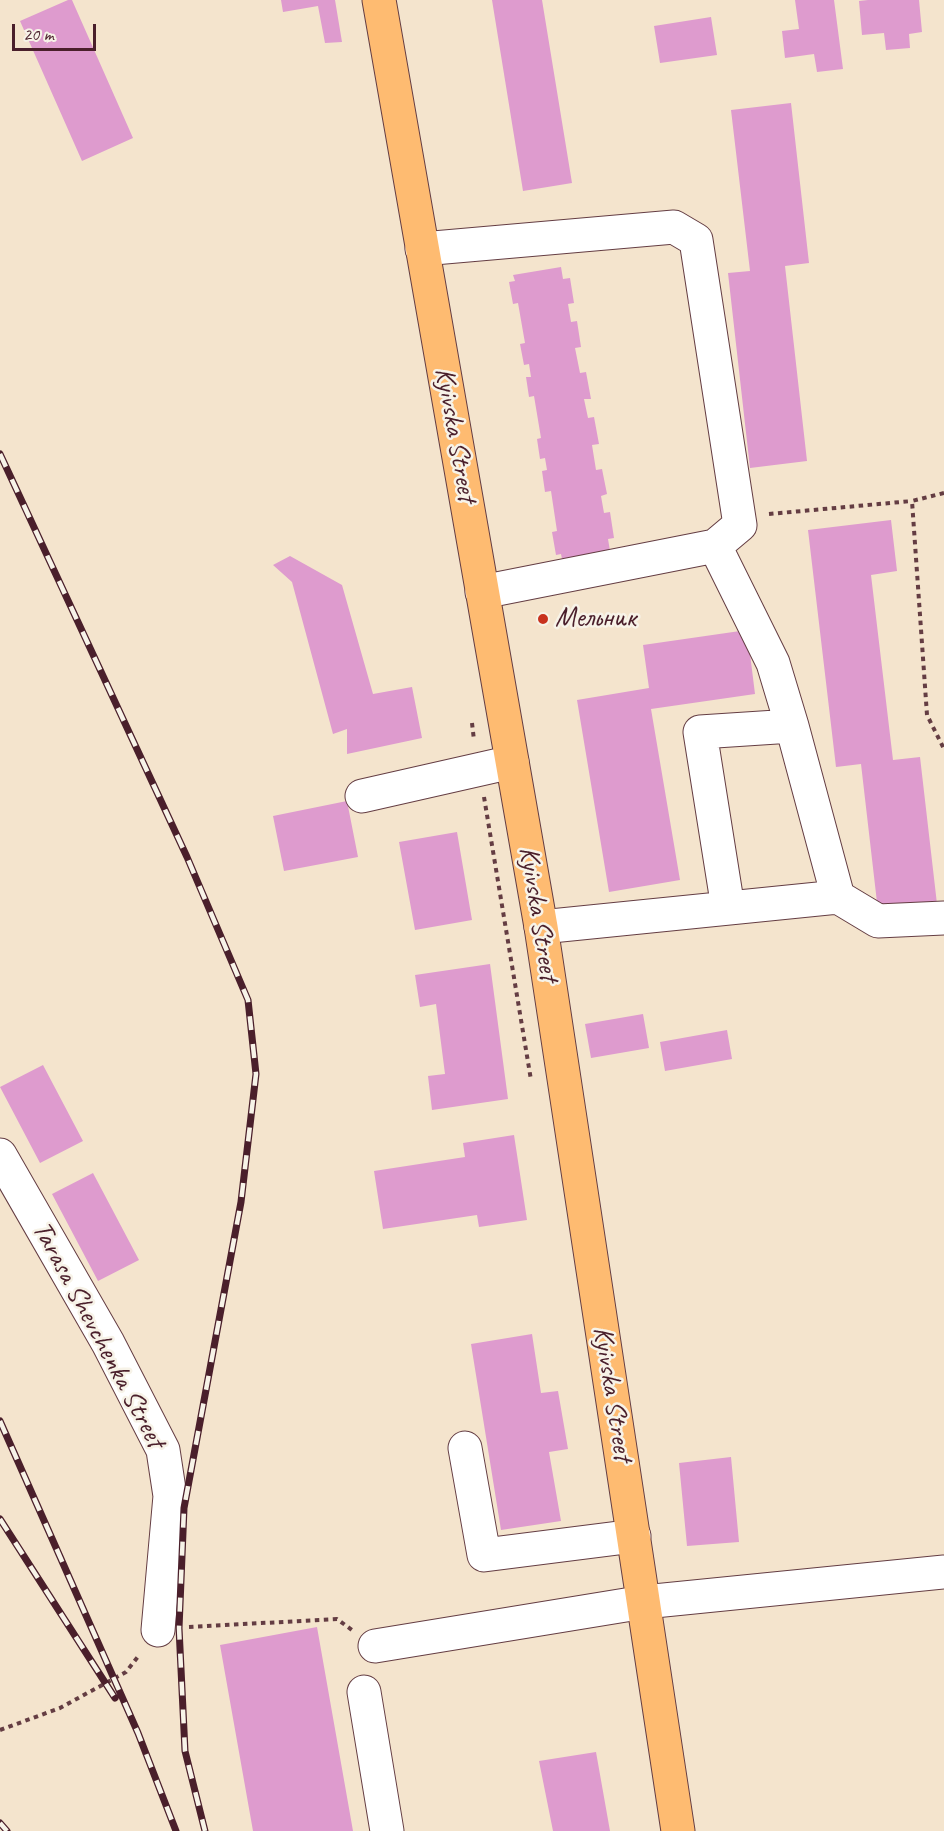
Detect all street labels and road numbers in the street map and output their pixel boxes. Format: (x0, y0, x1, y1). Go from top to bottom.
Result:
street label: Kyivska Street (427, 365, 483, 505)
street label: Kyivska Street (511, 844, 565, 984)
street label: Tarasa Shevchenka Street (24, 1216, 172, 1454)
street label: Kyivska Street (585, 1324, 639, 1464)

